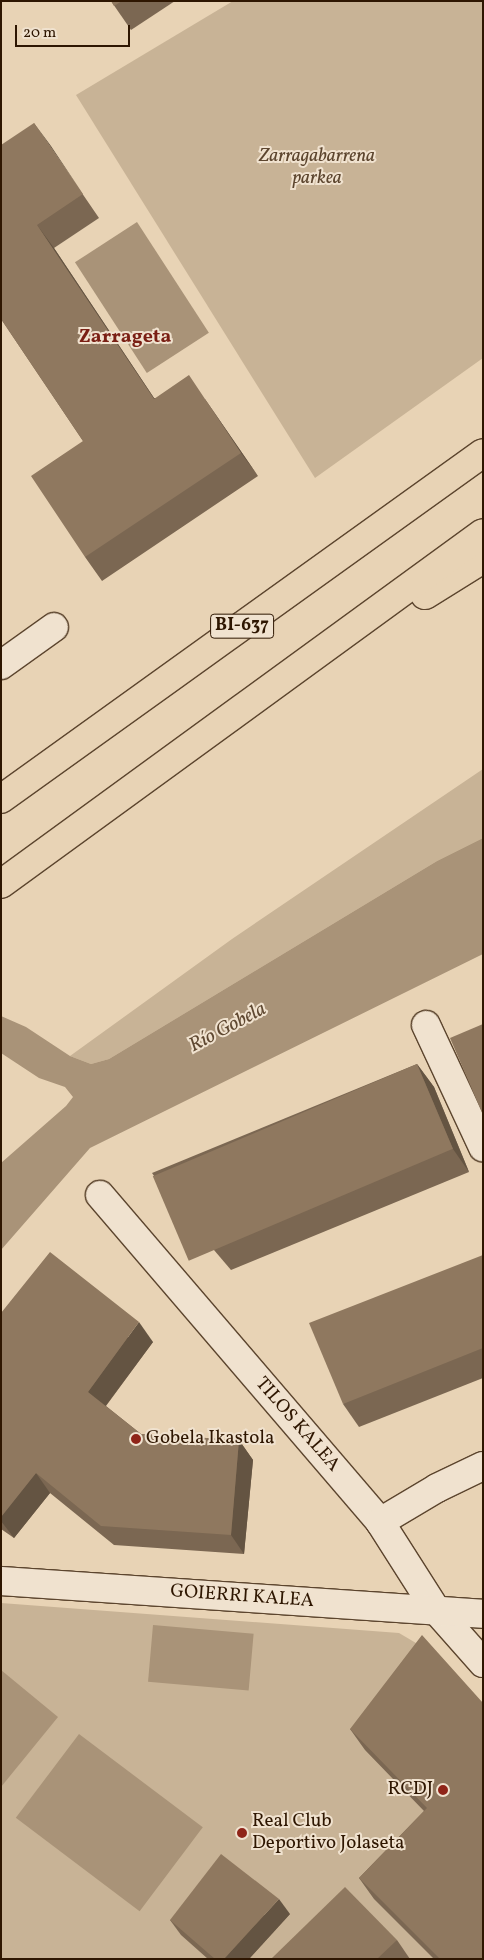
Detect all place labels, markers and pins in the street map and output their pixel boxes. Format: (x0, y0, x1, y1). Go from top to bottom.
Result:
place label: Gobela Ikastola (146, 1428, 274, 1450)
marker: Gobela Ikastola (130, 1433, 142, 1445)
place label: RCDJ (387, 1779, 433, 1801)
marker: RCDJ (437, 1784, 449, 1796)
place label: Real Club Deportivo Jolaseta (252, 1811, 405, 1855)
marker: Real Club Deportivo Jolaseta (236, 1827, 248, 1839)

